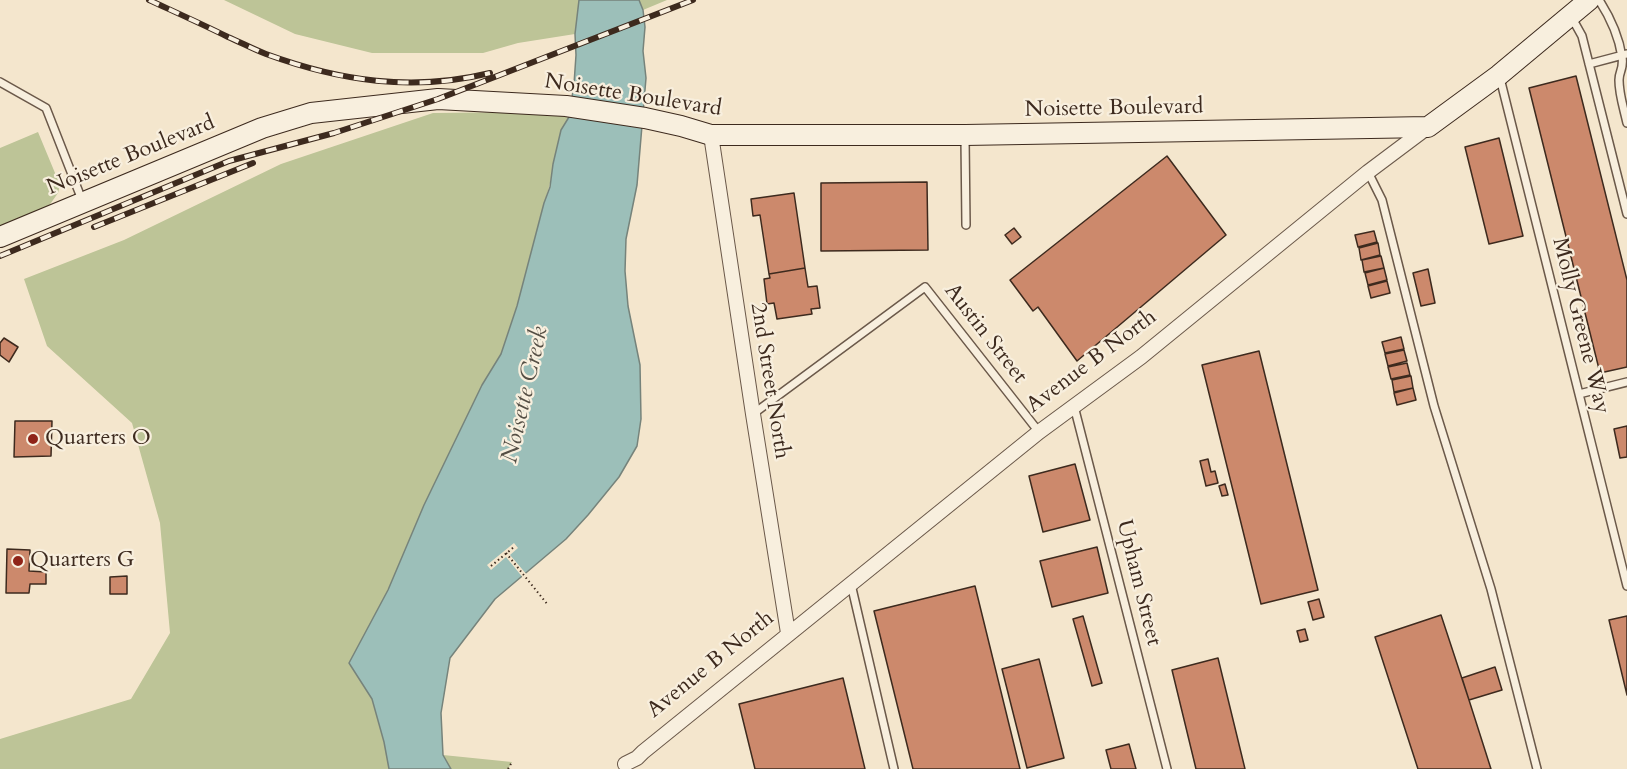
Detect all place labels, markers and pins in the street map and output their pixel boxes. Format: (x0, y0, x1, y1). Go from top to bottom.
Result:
place label: Quarters O (45, 426, 151, 452)
marker: Quarters O (26, 432, 40, 446)
place label: Quarters G (30, 548, 134, 574)
marker: Quarters G (11, 554, 25, 568)

